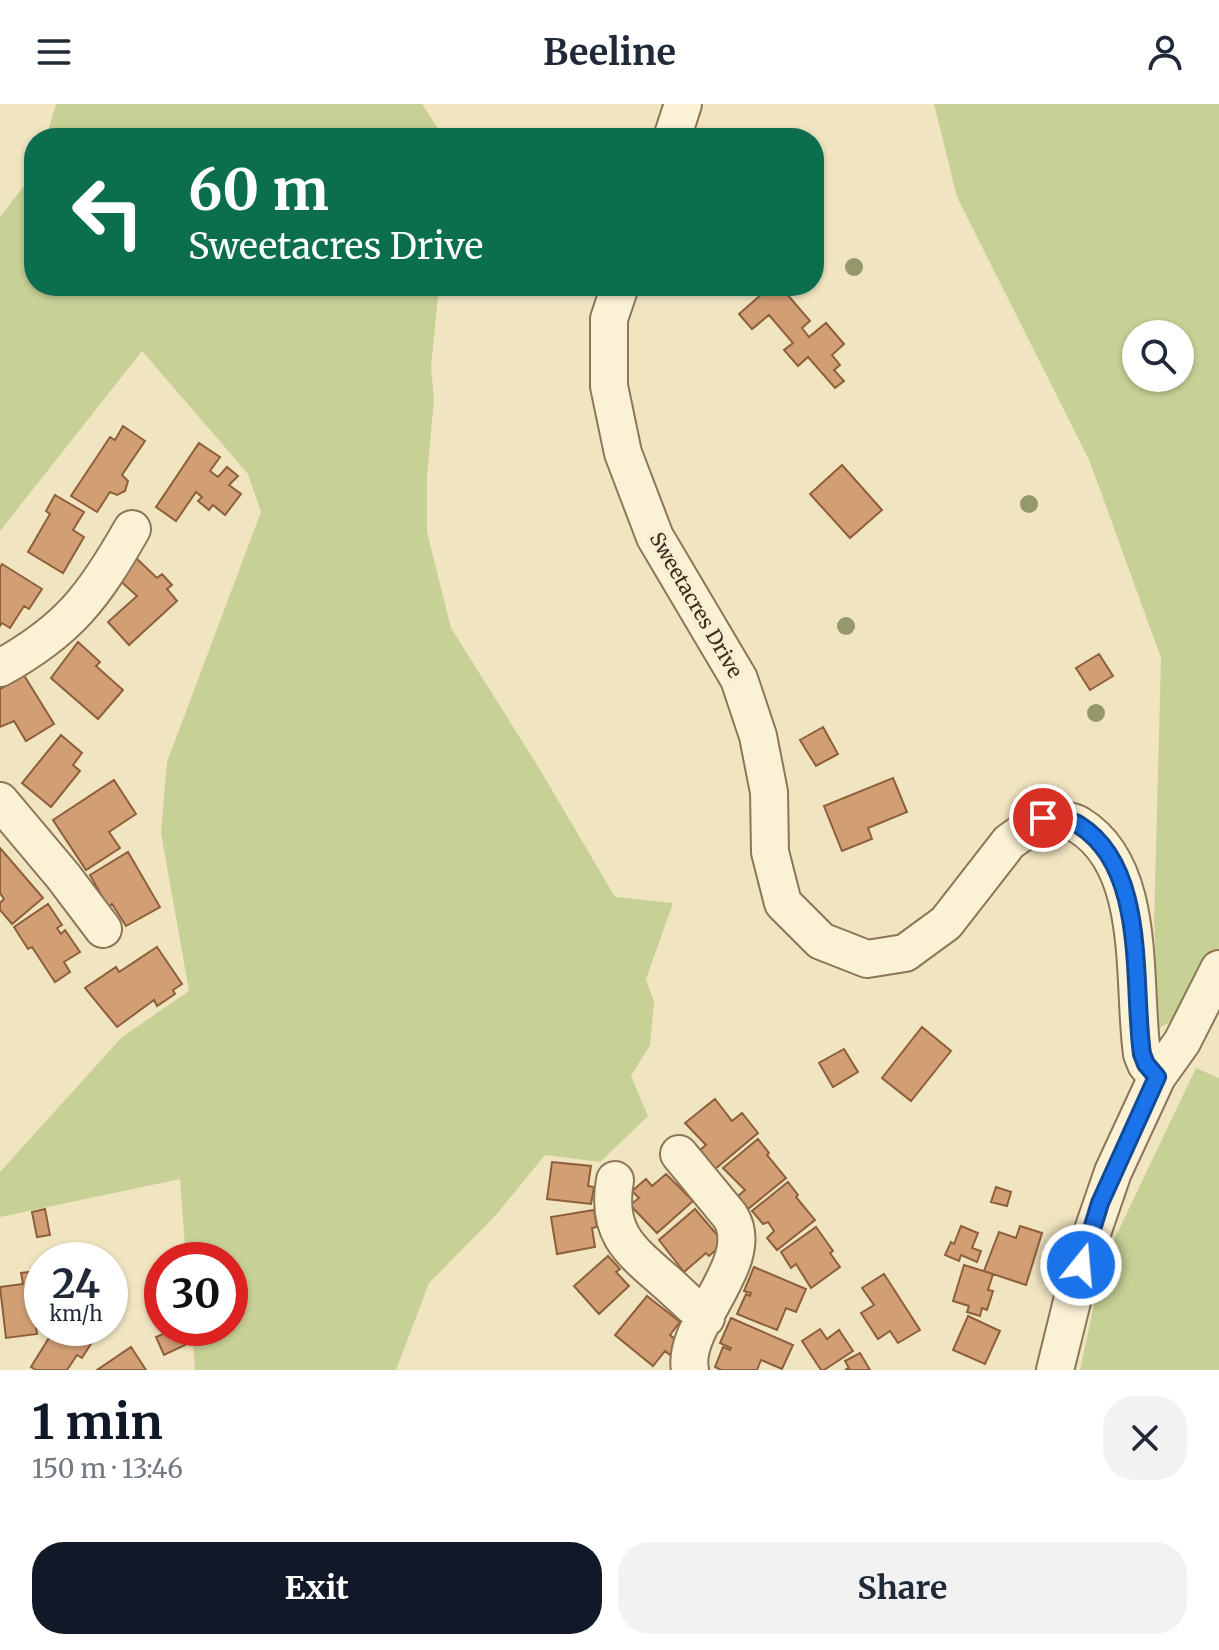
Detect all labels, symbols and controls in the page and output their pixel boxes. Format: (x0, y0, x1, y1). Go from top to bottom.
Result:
icon: menu (32, 30, 76, 74)
text: Beeline (543, 30, 676, 75)
icon: person (1143, 30, 1187, 74)
text: 60 m (188, 155, 329, 225)
icon: left (56, 160, 160, 264)
text: Sweetacres Drive (188, 224, 483, 269)
map controls (1122, 320, 1194, 392)
button: search (1122, 320, 1194, 392)
street label: Sweetacres Drive (645, 527, 748, 682)
pin (1009, 784, 1077, 852)
icon: arrive (1021, 796, 1065, 840)
position arrow (1039, 1223, 1123, 1307)
speed limit sign: 30 (144, 1242, 248, 1346)
text: 24 (52, 1259, 100, 1309)
text: km/h (50, 1301, 102, 1326)
text: 1 min (32, 1392, 163, 1452)
button: close (1103, 1396, 1187, 1480)
text: 150 m · 13:46 (32, 1452, 183, 1485)
button: Exit (32, 1542, 602, 1634)
button: Share (618, 1542, 1187, 1634)

